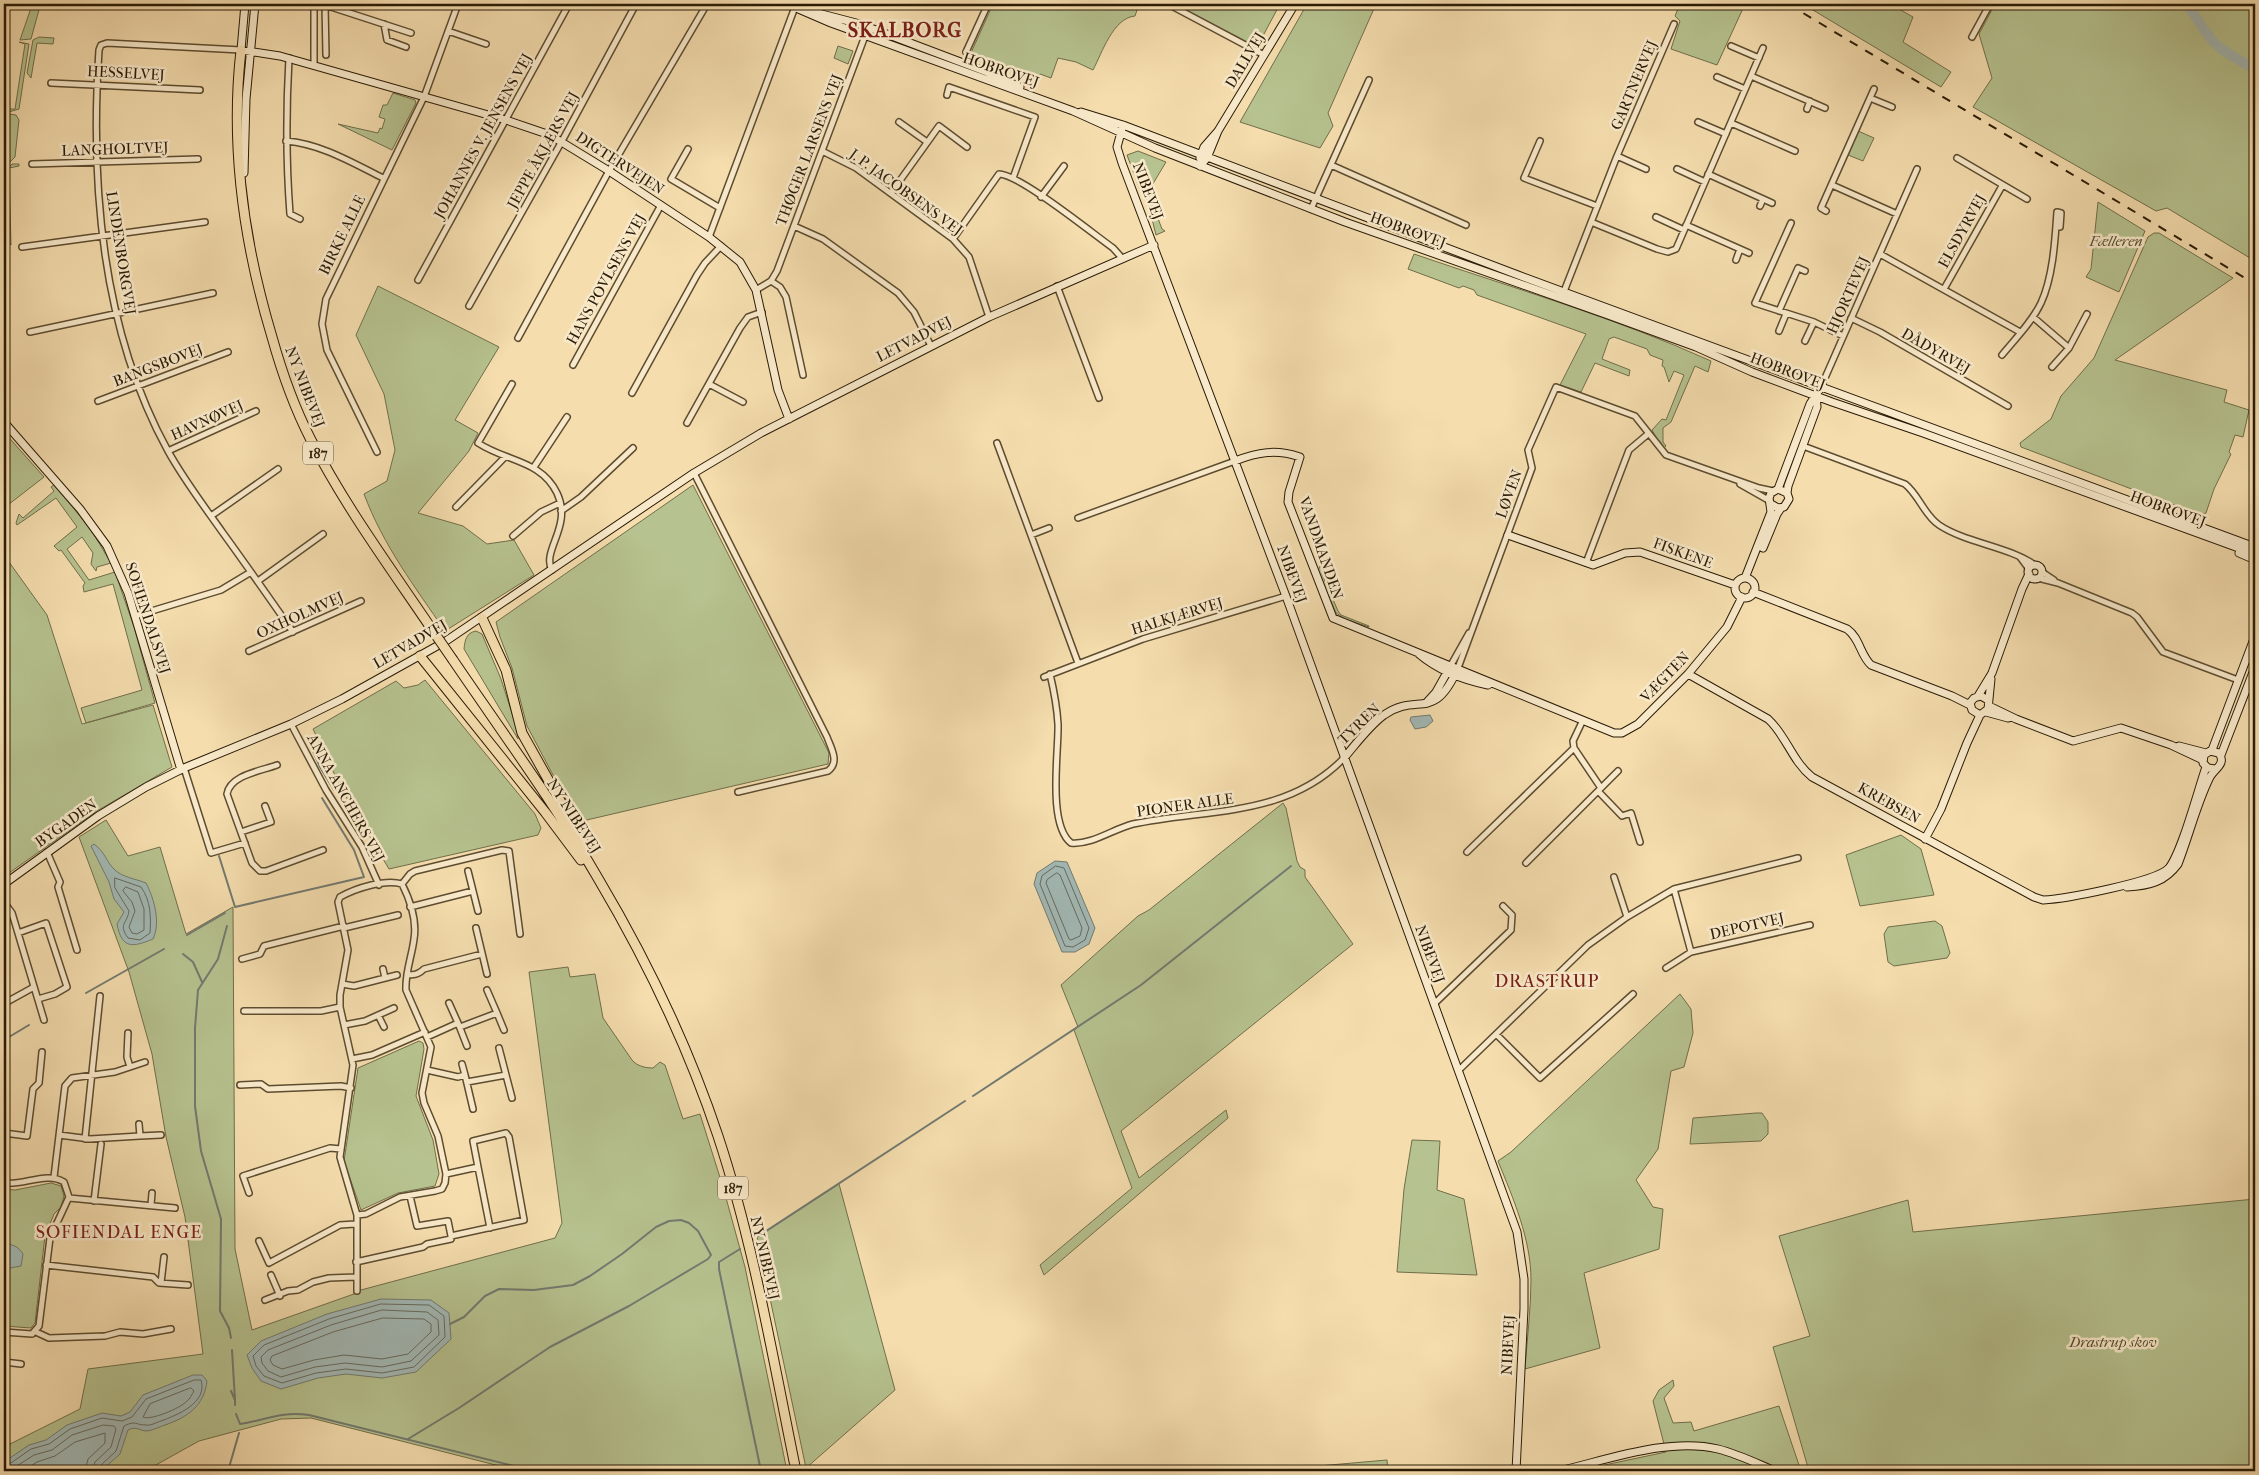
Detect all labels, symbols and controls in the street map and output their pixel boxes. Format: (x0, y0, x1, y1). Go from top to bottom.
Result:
district label: SKALBORG (848, 19, 962, 42)
street label: DALLVEJ (1221, 28, 1269, 91)
street label: GARTNERVEJ (1607, 37, 1661, 133)
street label: HOBROVEJ (960, 49, 1042, 92)
street label: JOHANNES V. JENSENS VEJ (429, 50, 536, 223)
street label: HESSELVEJ (87, 62, 166, 84)
street label: THØGER LARSENS VEJ (772, 71, 846, 228)
street label: JEPPE ÅKJÆRS VEJ (503, 88, 583, 213)
street label: DIGTERVEJEN (572, 128, 668, 199)
street label: LANGHOLTVEJ (61, 138, 169, 160)
street label: J. P. JACOBSENS VEJ (845, 144, 966, 239)
street label: NIBEVEJ (1129, 159, 1167, 223)
street label: LINDENBORGVEJ (102, 190, 140, 317)
street label: ELSDYRVEJ (1934, 191, 1990, 271)
street label: BIRKE ALLE (315, 192, 369, 278)
street label: HOBROVEJ (1368, 208, 1449, 252)
street label: HANS POVLSENS VEJ (562, 210, 650, 348)
park label: Fælleren (2088, 232, 2143, 250)
street label: HJORTEVEJ (1823, 253, 1873, 337)
street label: LETVADVEJ (873, 312, 955, 366)
street label: DÅDYRVEJ (1898, 324, 1974, 378)
street label: BANGSBOVEJ (110, 339, 206, 390)
street label: NY NIBEVEJ (281, 344, 329, 431)
street label: HOBROVEJ (1748, 348, 1829, 394)
street label: HAVNØVEJ (168, 396, 246, 444)
road number: 187 (303, 442, 333, 464)
street label: LØVEN (1492, 466, 1526, 521)
street label: HOBROVEJ (2128, 487, 2209, 531)
street label: VANDMANDEN (1295, 493, 1347, 603)
street label: FISKENE (1651, 534, 1715, 572)
street label: NIBEVEJ (1273, 542, 1311, 606)
street label: SOFIENDALSVEJ (122, 560, 175, 676)
street label: OXHOLMVEJ (253, 588, 347, 642)
street label: HALKJÆRVEJ (1129, 593, 1226, 639)
street label: LETVADVEJ (370, 615, 451, 672)
street label: VÆGTEN (1636, 647, 1694, 707)
street label: TYREN (1334, 699, 1384, 748)
street label: ANNA ANCHERS VEJ (303, 730, 389, 865)
street label: NY NIBEVEJ (543, 775, 605, 857)
street label: KREBSEN (1854, 778, 1924, 828)
street label: PIONER ALLE (1135, 789, 1235, 821)
street label: BYGADEN (32, 795, 101, 851)
street label: DEPOTVEJ (1708, 909, 1786, 943)
street label: NIBEVEJ (1411, 922, 1449, 986)
district label: DRASTRUP (1495, 971, 1599, 992)
road number: 187 (718, 1176, 748, 1200)
street label: NY NIBEVEJ (747, 1214, 783, 1302)
district label: SOFIENDAL ENGE (36, 1222, 202, 1243)
street label: NIBEVEJ (1497, 1314, 1519, 1376)
park label: Drastrup skov (2068, 1333, 2157, 1351)

